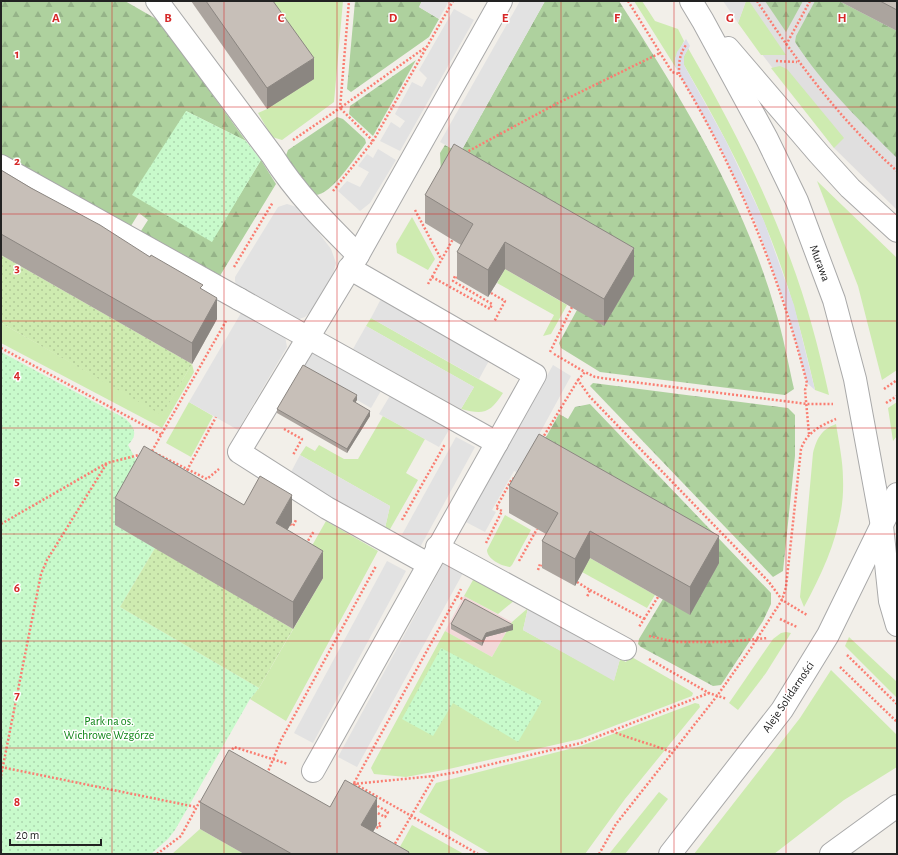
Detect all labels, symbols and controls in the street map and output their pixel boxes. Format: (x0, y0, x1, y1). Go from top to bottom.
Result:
text: A (52, 12, 60, 25)
text: B (164, 12, 172, 25)
text: C (278, 12, 285, 25)
text: D (389, 12, 398, 25)
text: E (502, 12, 509, 25)
text: F (614, 12, 621, 25)
text: G (726, 12, 734, 25)
text: H (837, 12, 847, 25)
text: 1 (15, 48, 19, 61)
text: 2 (14, 155, 20, 168)
street label: Murawa (808, 243, 833, 283)
text: 3 (14, 262, 20, 275)
text: 4 (14, 369, 21, 382)
text: 5 (14, 475, 20, 488)
text: 6 (14, 582, 20, 595)
street label: Aleje Solidarności (760, 659, 817, 735)
text: 7 (14, 689, 20, 702)
park label: Park na os. Wichrowe Wzgórze (64, 715, 154, 741)
text: 8 (14, 796, 20, 809)
scale bar (10, 821, 101, 847)
text: 20 m (16, 829, 39, 841)

